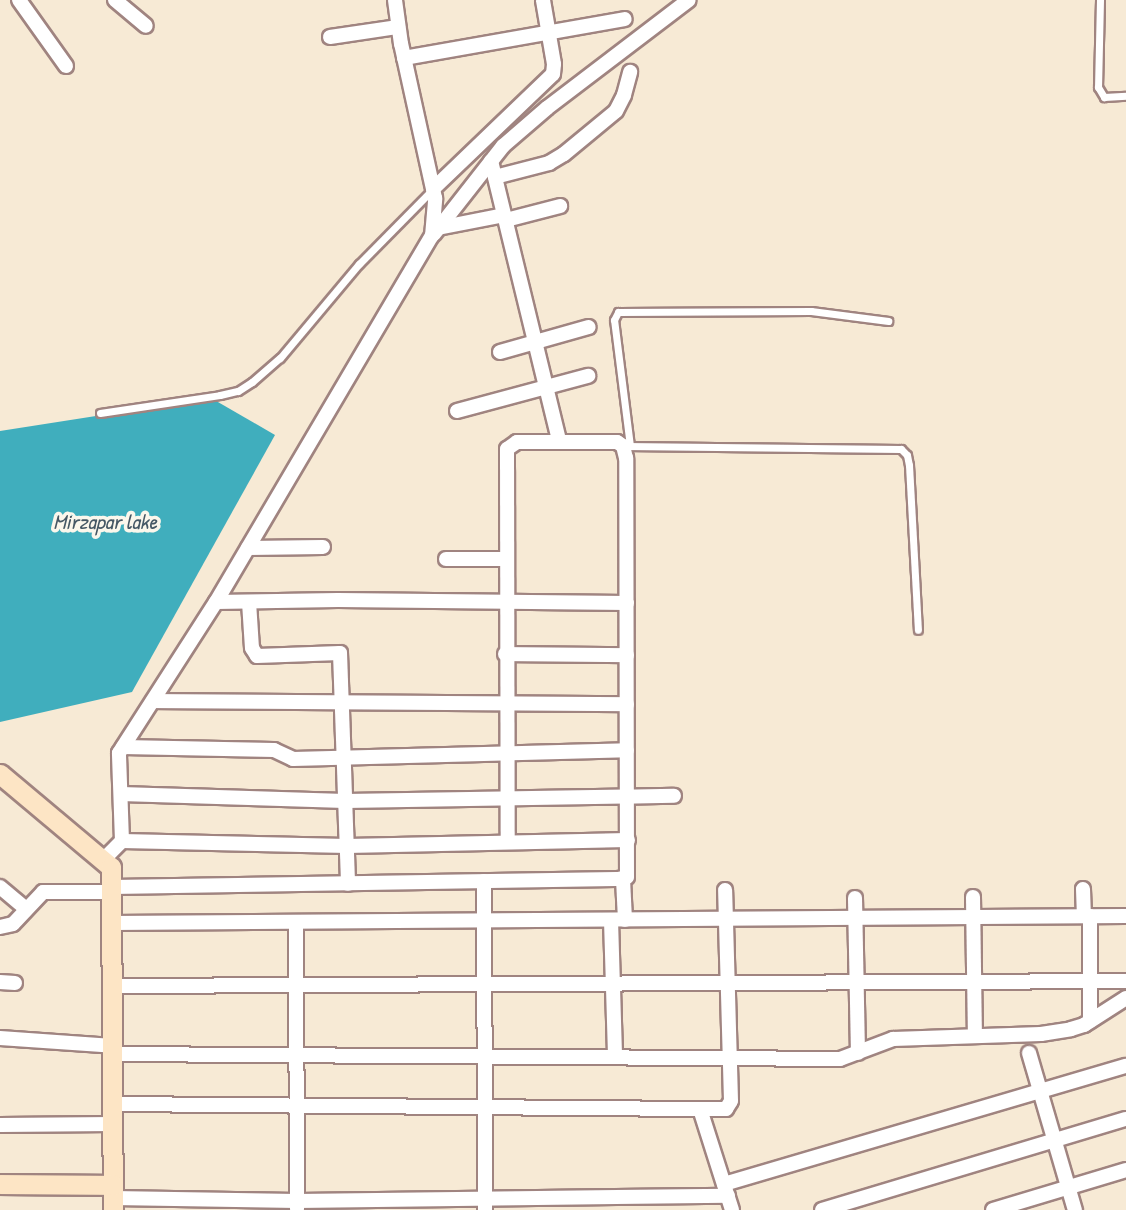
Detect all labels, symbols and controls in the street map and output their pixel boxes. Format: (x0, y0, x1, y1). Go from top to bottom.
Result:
water label: Mirzapar lake (53, 509, 157, 535)

